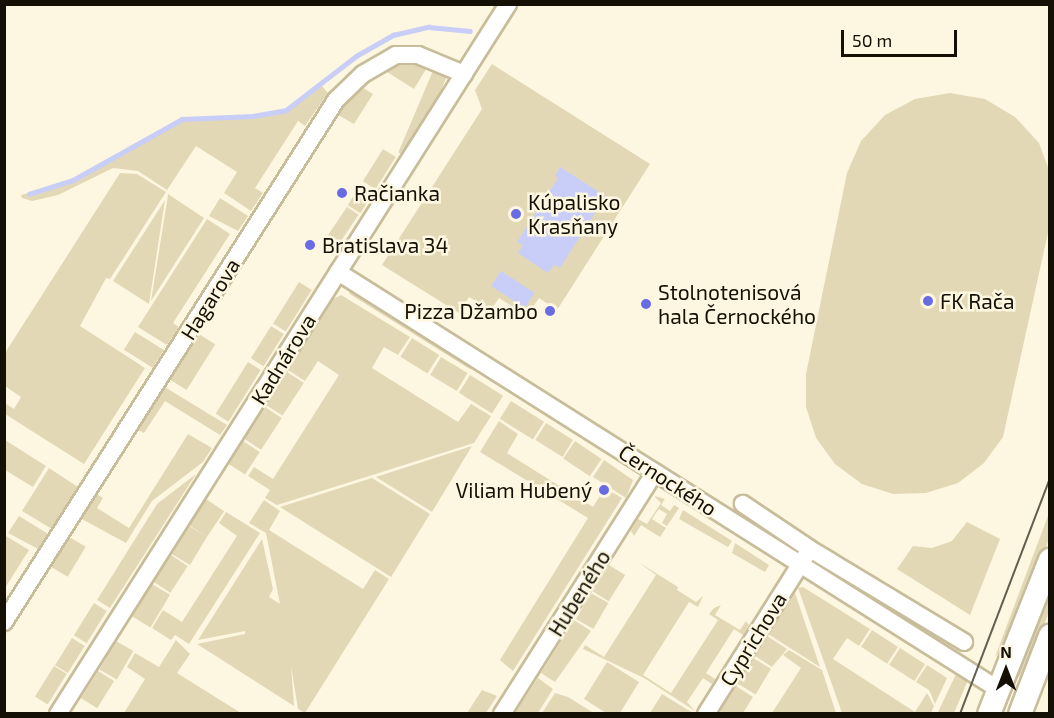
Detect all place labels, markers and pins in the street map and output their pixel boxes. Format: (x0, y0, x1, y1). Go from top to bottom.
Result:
place label: Račianka (354, 180, 440, 206)
marker: Račianka (335, 186, 349, 200)
place label: Kúpalisko Krasňany (528, 189, 620, 239)
marker: Kúpalisko Krasňany (509, 207, 523, 221)
place label: Bratislava 34 (322, 232, 448, 258)
marker: Bratislava 34 (303, 238, 317, 252)
place label: Stolnotenisová hala Černockého (658, 279, 816, 329)
place label: FK Rača (940, 288, 1015, 314)
marker: FK Rača (921, 294, 935, 308)
marker: Stolnotenisová hala Černockého (639, 297, 653, 311)
place label: Pizza Džambo (404, 298, 538, 324)
marker: Pizza Džambo (543, 304, 557, 318)
place label: Viliam Hubený (455, 477, 592, 503)
marker: Viliam Hubený (597, 483, 611, 497)

